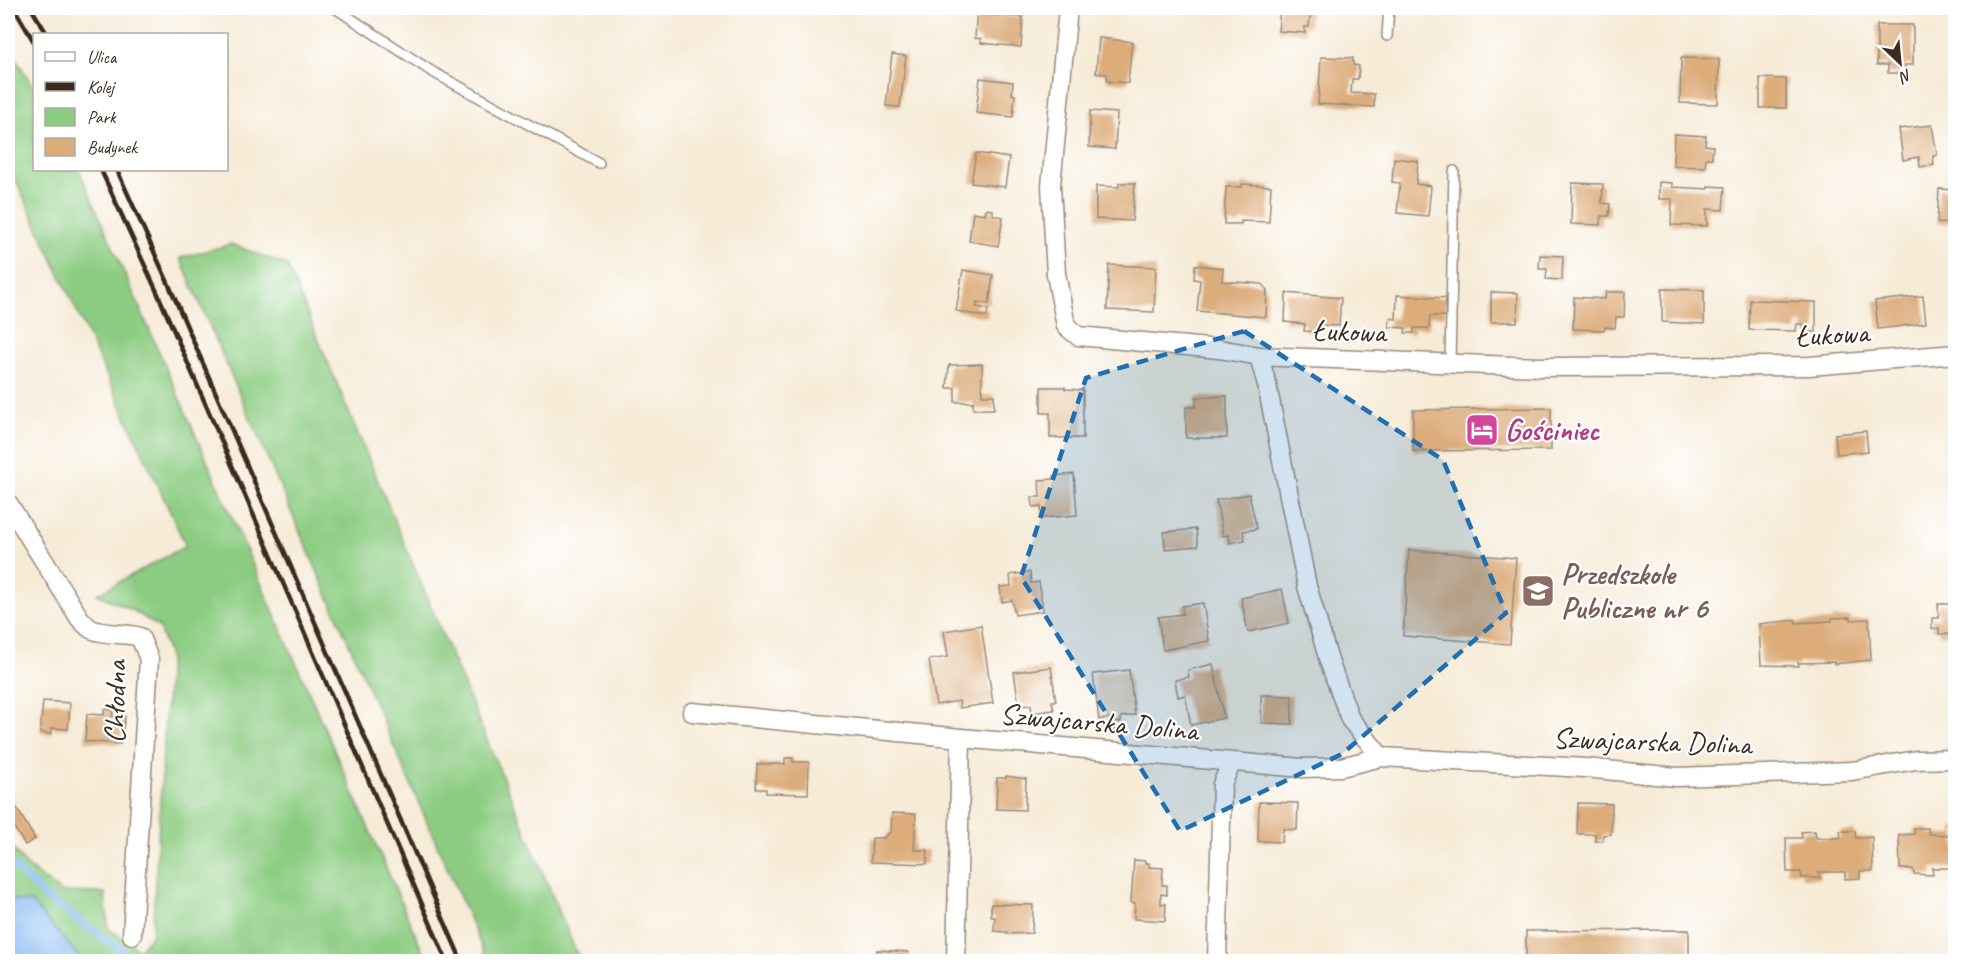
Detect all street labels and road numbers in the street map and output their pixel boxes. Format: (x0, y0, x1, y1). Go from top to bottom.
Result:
street label: Łukowa (1312, 311, 1389, 351)
street label: Łukowa (1794, 313, 1872, 355)
street label: Chłodna (95, 658, 135, 744)
street label: Szwajcarska Dolina (999, 694, 1202, 750)
street label: Szwajcarska Dolina (1552, 719, 1754, 764)

